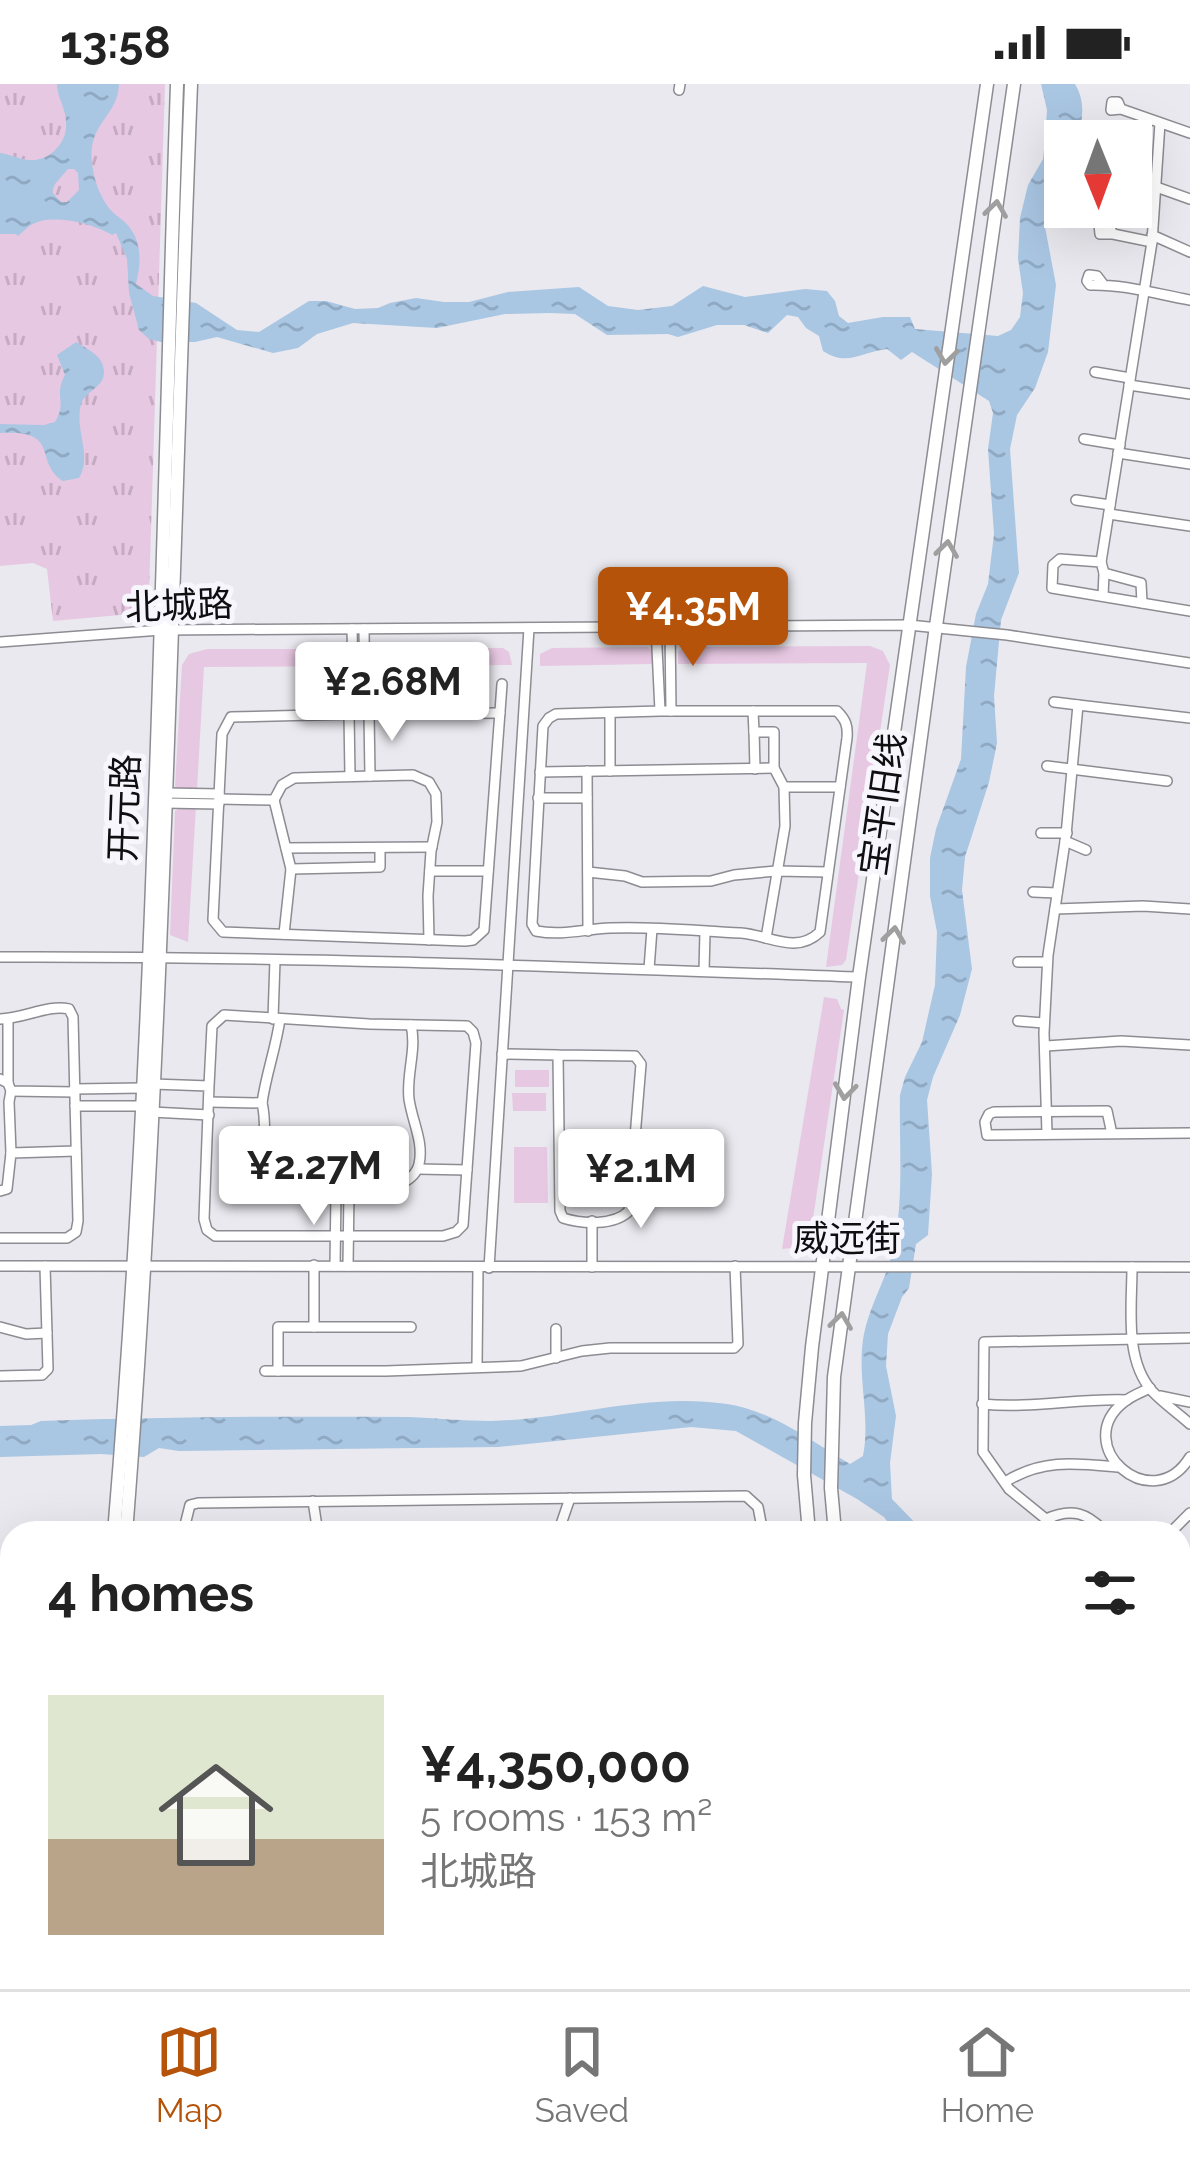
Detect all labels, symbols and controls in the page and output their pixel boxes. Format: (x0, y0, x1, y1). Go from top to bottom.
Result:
text: 13:58 (60, 16, 171, 69)
north arrow (1044, 120, 1152, 228)
map controls (1044, 120, 1152, 228)
one-way arrow (982, 199, 1008, 219)
one-way arrow (934, 347, 960, 366)
one-way arrow (933, 539, 959, 558)
pin: ¥4.35M (595, 567, 791, 669)
street label: 北城路 (124, 582, 234, 628)
text: ¥4.35M (625, 583, 761, 629)
pin: ¥2.68M (294, 642, 490, 744)
text: ¥2.68M (322, 658, 462, 704)
street label: 宝平旧线 (851, 730, 913, 878)
street label: 开元路 (101, 753, 147, 863)
one-way arrow (880, 925, 906, 945)
one-way arrow (832, 1081, 858, 1101)
pin: ¥2.27M (216, 1126, 412, 1228)
pin: ¥2.1M (557, 1129, 725, 1231)
text: ¥2.27M (246, 1142, 382, 1188)
text: ¥2.1M (585, 1145, 697, 1191)
street label: 威远街 (793, 1217, 901, 1259)
one-way arrow (827, 1311, 853, 1331)
icon: filters (1077, 1560, 1143, 1626)
text: 4 homes (48, 1563, 254, 1623)
text: ¥4,350,000 (420, 1734, 691, 1794)
icon: home (144, 1743, 288, 1887)
text: 5 rooms · 153 m² (420, 1794, 712, 1840)
text: 北城路 (420, 1848, 537, 1894)
tab: Map (156, 2019, 223, 2130)
tab: Saved (535, 2019, 629, 2130)
tab: Home (941, 2019, 1034, 2130)

